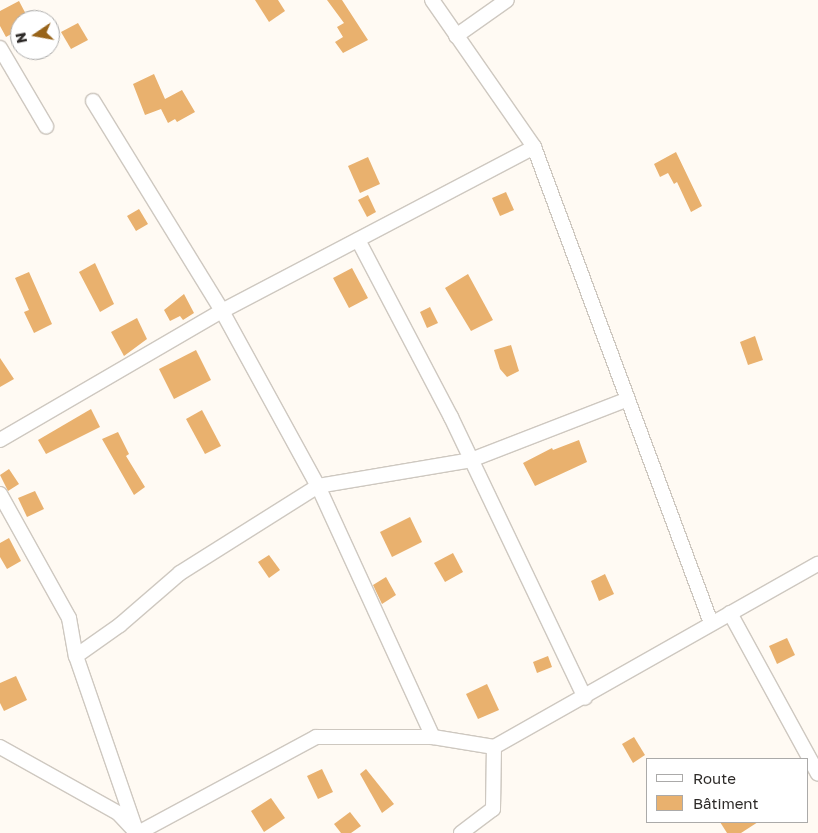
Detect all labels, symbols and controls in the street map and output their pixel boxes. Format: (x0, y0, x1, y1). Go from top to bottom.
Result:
north arrow (10, 10, 60, 60)
text: N (11, 31, 30, 45)
legend (646, 758, 808, 823)
text: Route (693, 769, 736, 787)
text: Bâtiment (693, 794, 758, 812)

